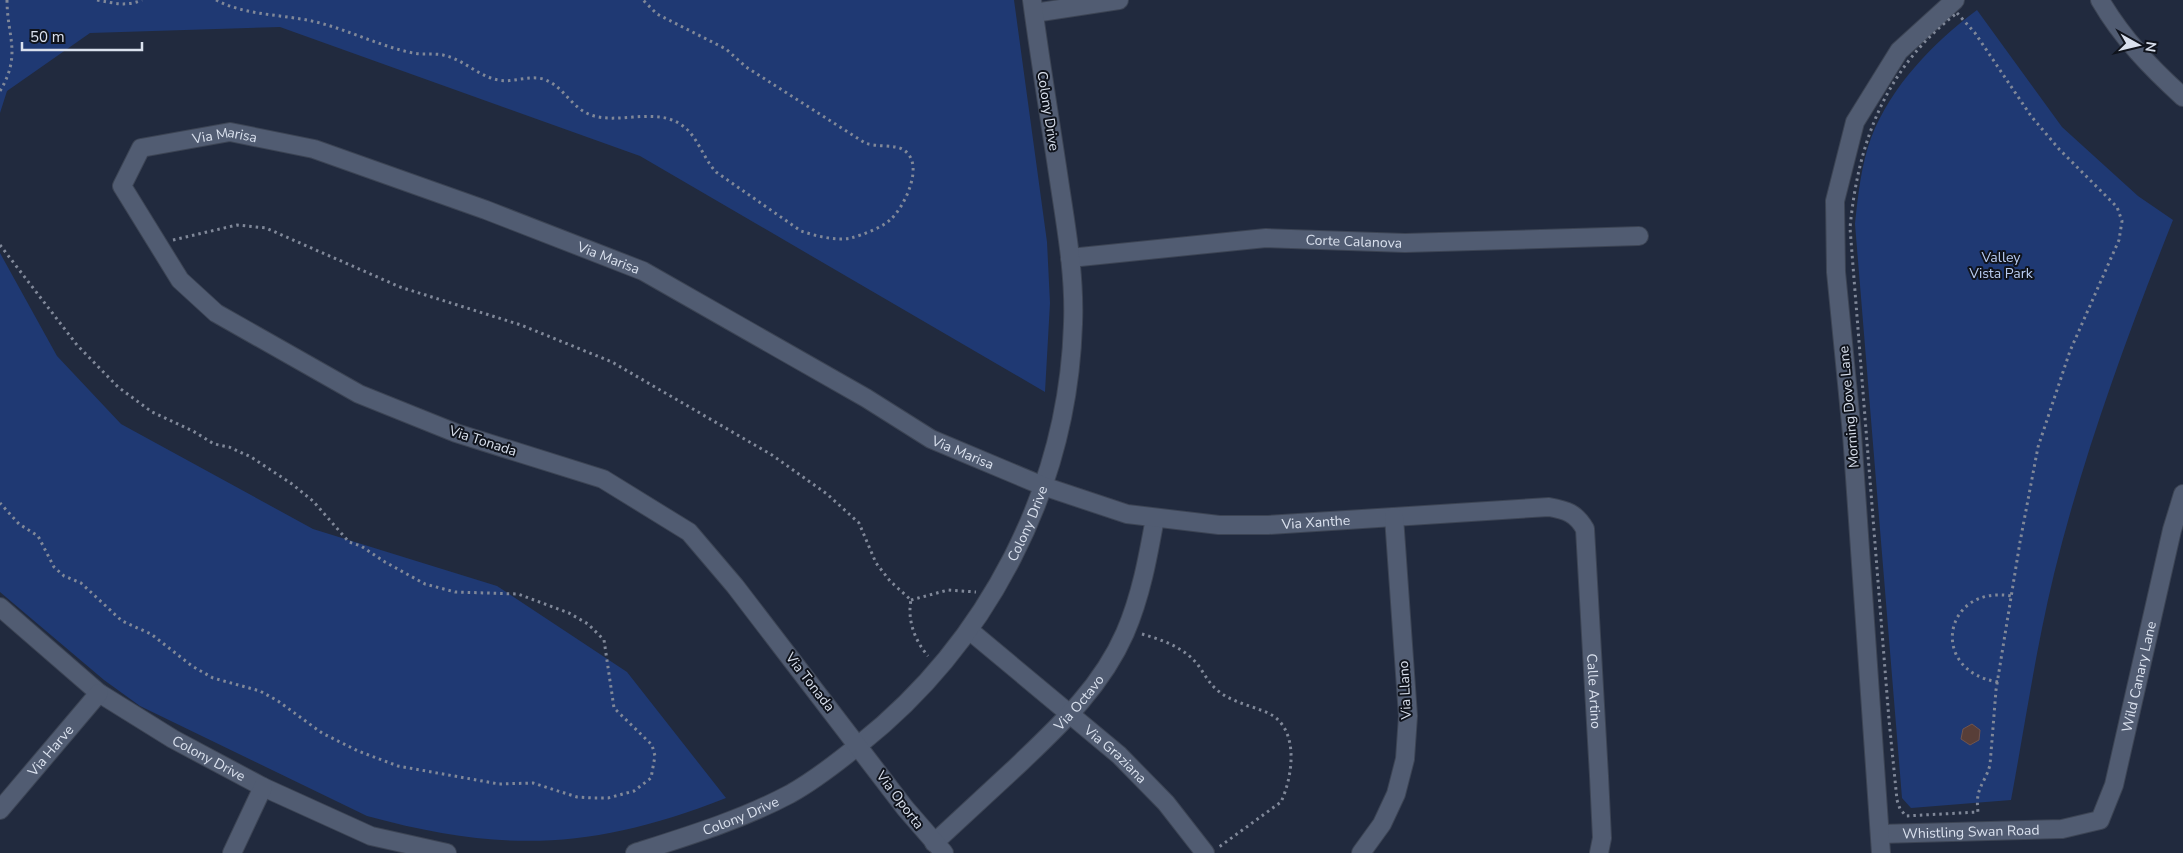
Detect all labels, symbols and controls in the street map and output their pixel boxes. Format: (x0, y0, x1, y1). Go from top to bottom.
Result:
scale bar (22, 20, 142, 52)
north arrow (2113, 20, 2163, 70)
text: 50 m (30, 27, 65, 47)
text: N (2140, 40, 2161, 53)
street label: Colony Drive (1032, 70, 1064, 152)
street label: Via Marisa (190, 122, 259, 148)
street label: Corte Calanova (1305, 230, 1402, 252)
street label: Via Marisa (574, 237, 643, 278)
park label: Valley Vista Park (1968, 248, 2034, 283)
street label: Morning Dove Lane (1834, 345, 1864, 469)
street label: Via Tonada (446, 421, 519, 461)
street label: Via Marisa (928, 431, 997, 474)
street label: Colony Drive (1003, 483, 1052, 565)
street label: Via Xanthe (1280, 510, 1351, 534)
street label: Wild Canary Lane (2117, 619, 2160, 734)
street label: Via Tonada (780, 648, 839, 715)
street label: Calle Artino (1583, 653, 1606, 729)
street label: Via Llano (1394, 660, 1416, 721)
street label: Via Octavo (1049, 670, 1108, 735)
street label: Via Graziana (1079, 720, 1151, 788)
street label: Via Harve (22, 721, 78, 781)
street label: Colony Drive (169, 731, 249, 785)
street label: Via Oporta (871, 766, 928, 833)
street label: Colony Drive (700, 792, 782, 840)
street label: Whistling Swan Road (1902, 820, 2040, 843)

